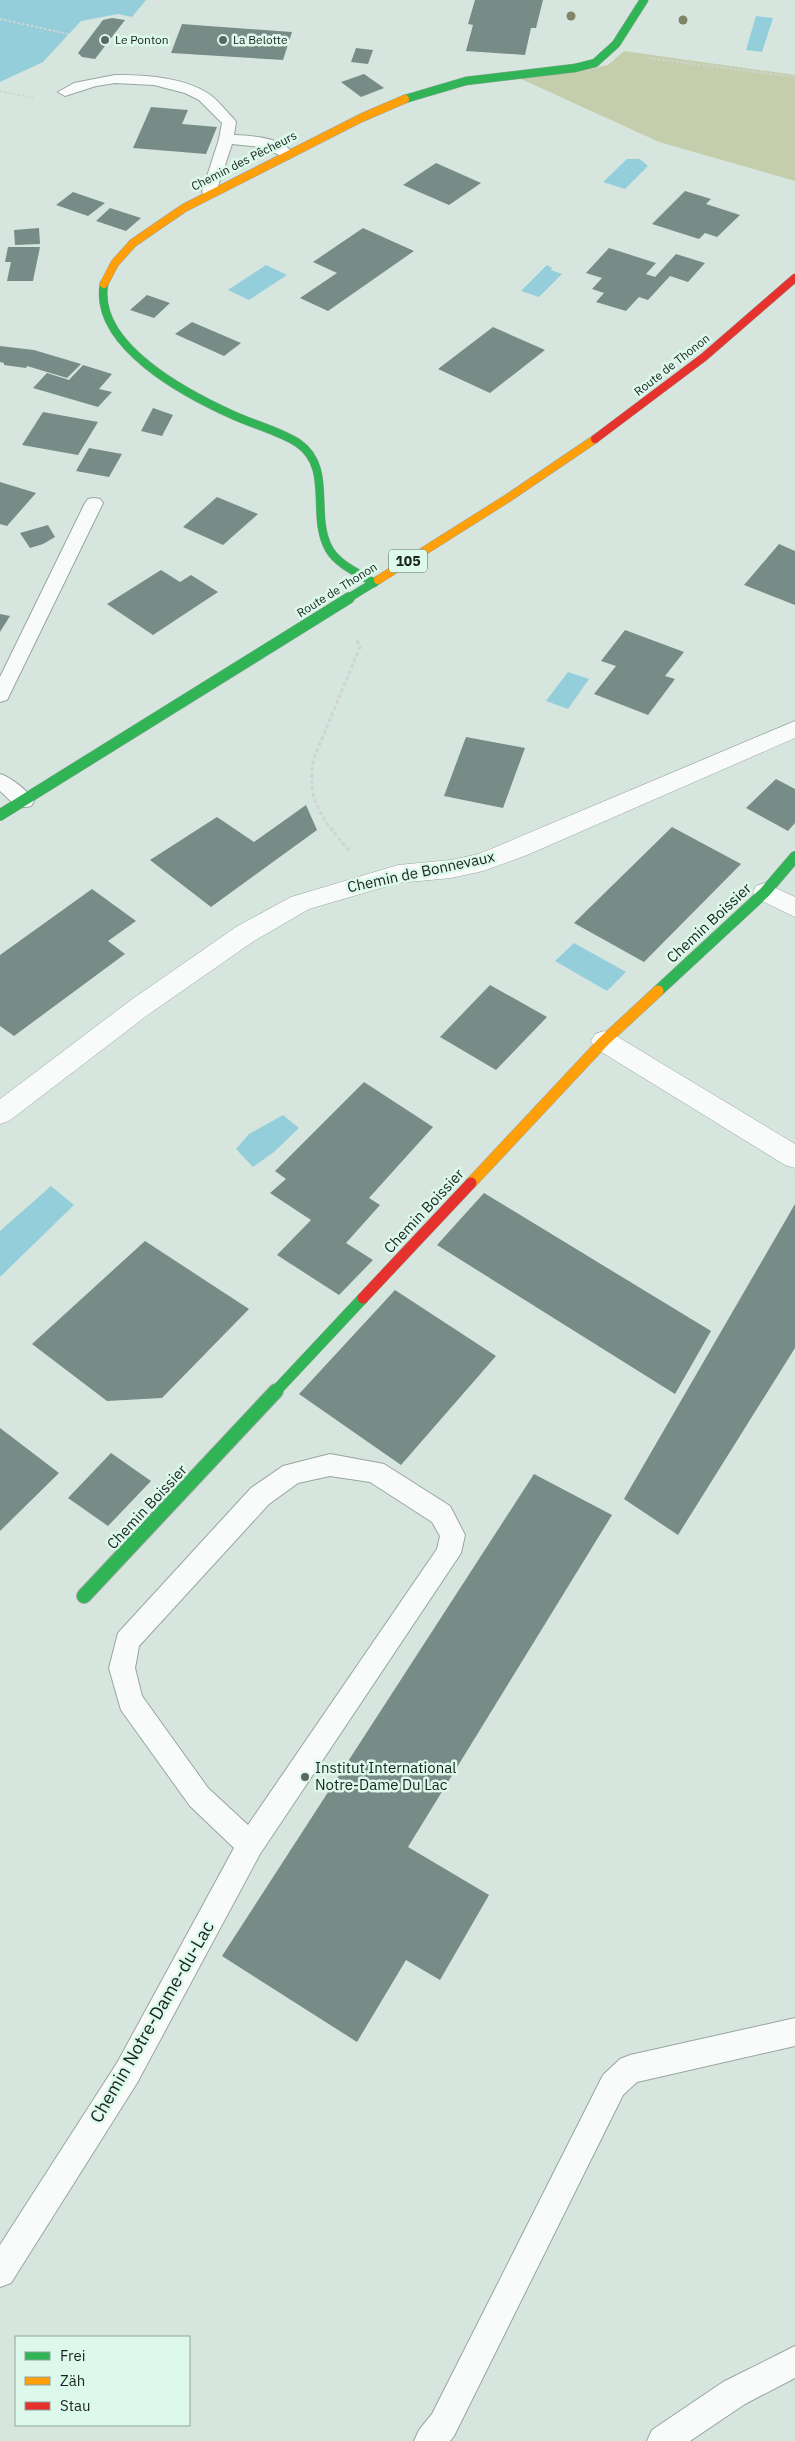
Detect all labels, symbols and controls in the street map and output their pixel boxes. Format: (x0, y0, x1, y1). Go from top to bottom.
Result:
place label: Le Ponton (115, 32, 169, 47)
place label: La Belotte (233, 32, 288, 47)
marker: Le Ponton (99, 34, 111, 46)
marker: La Belotte (217, 34, 229, 46)
street label: Chemin des Pêcheurs (189, 127, 299, 194)
street label: Route de Thonon (631, 330, 712, 399)
road number: 105 (389, 550, 427, 572)
street label: Route de Thonon (294, 559, 380, 620)
street label: Chemin de Bonnevaux (345, 847, 497, 896)
street label: Chemin Boissier (662, 878, 755, 967)
street label: Chemin Boissier (380, 1164, 468, 1257)
street label: Chemin Boissier (103, 1460, 191, 1553)
place label: Institut International Notre-Dame Du Lac (315, 1758, 456, 1794)
marker: Institut International Notre-Dame Du Lac (299, 1771, 311, 1783)
street label: Chemin Notre-Dame-du-Lac (84, 1917, 219, 2127)
legend (15, 2336, 190, 2426)
text: Frei (60, 2346, 86, 2365)
text: Zäh (60, 2371, 85, 2390)
text: Stau (60, 2396, 91, 2415)

